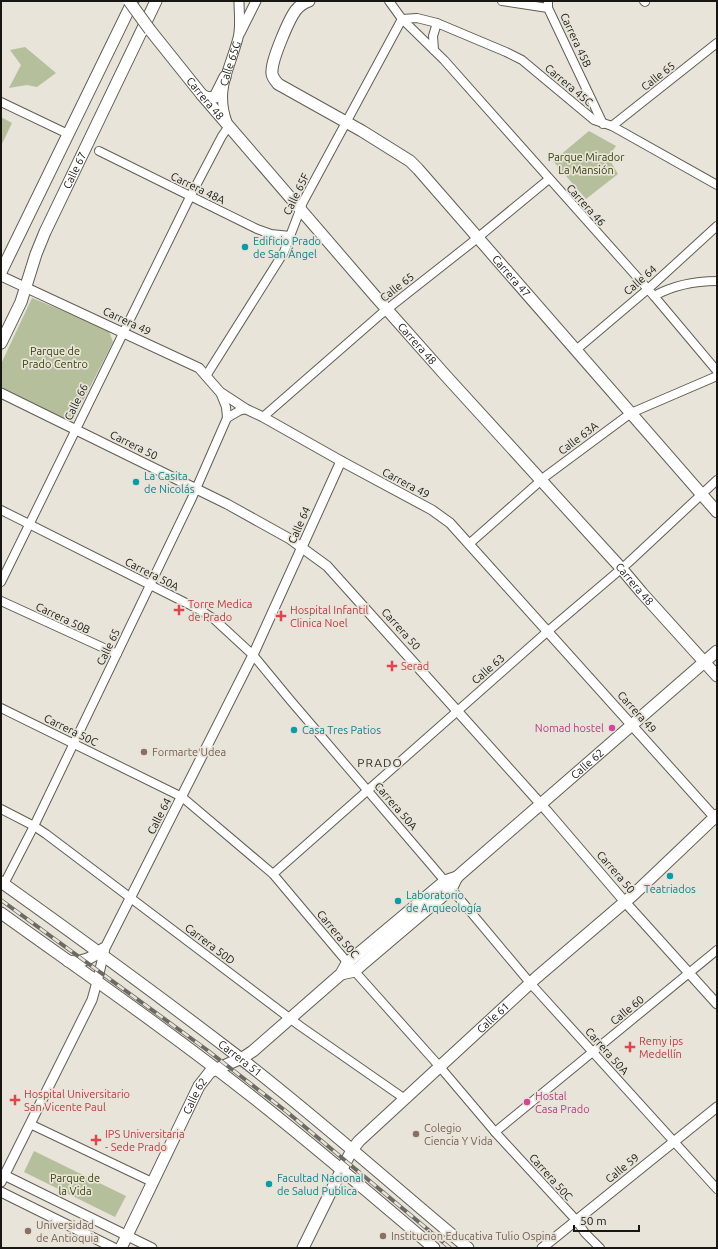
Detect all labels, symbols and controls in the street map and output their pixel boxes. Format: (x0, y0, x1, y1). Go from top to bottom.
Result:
street label: Carrera 45B (558, 11, 594, 69)
street label: Calle 65G (218, 40, 243, 87)
street label: Calle 65 (639, 59, 677, 93)
street label: Carrera 45C (543, 62, 595, 108)
street label: Carrera 48 (184, 75, 226, 122)
street label: Calle 67 (61, 150, 88, 191)
park label: Parque Mirador La Mansión (548, 151, 625, 176)
street label: Carrera 48A (169, 170, 228, 207)
street label: Calle 65F (281, 171, 311, 217)
street label: Carrera 46 (564, 182, 608, 228)
place label: Edificio Prado de San Ángel (253, 235, 321, 260)
marker: Edificio Prado de San Ángel (240, 242, 250, 252)
street label: Carrera 47 (490, 253, 533, 300)
street label: Calle 64 (621, 263, 659, 297)
street label: Calle 65 (378, 270, 416, 304)
street label: Carrera 49 (101, 305, 153, 337)
street label: Carrera 48 (396, 320, 439, 367)
park label: Parque de Prado Centro (22, 345, 88, 370)
street label: Calle 66 (62, 382, 90, 422)
street label: Calle 63A (556, 419, 601, 457)
street label: Carrera 50 (108, 428, 160, 462)
street label: Carrera 49 (380, 466, 432, 500)
place label: La Casita de Nicolás (144, 470, 195, 495)
marker: La Casita de Nicolás (131, 477, 141, 487)
street label: Calle 64 (286, 505, 312, 545)
street label: Carrera 50A (123, 555, 182, 593)
street label: Carrera 48 (613, 560, 656, 607)
place label: Torre Medica de Prado (188, 598, 252, 623)
street label: Carrera 50B (34, 600, 92, 636)
marker: Torre Medica de Prado (173, 604, 185, 616)
place label: Hospital Infantil Clinica Noel (290, 604, 369, 629)
street label: Carrera 50 (379, 606, 423, 652)
marker: Hospital Infantil Clinica Noel (275, 610, 287, 622)
street label: Calle 65 (94, 627, 122, 667)
street label: Calle 63 (469, 652, 507, 686)
marker: Serad (386, 660, 398, 672)
place label: Serad (401, 660, 429, 672)
street label: Carrera 49 (615, 689, 659, 735)
street label: Carrera 50C (42, 712, 100, 748)
place label: Nomad hostel (535, 722, 604, 734)
marker: Nomad hostel (607, 723, 617, 733)
place label: Casa Tres Patios (302, 724, 381, 736)
marker: Casa Tres Patios (289, 725, 299, 735)
place label: Formarte Udea (152, 746, 226, 758)
street label: Calle 62 (568, 746, 606, 781)
marker: Formarte Udea (139, 747, 149, 757)
district label: PRADO (357, 756, 403, 769)
street label: Carrera 50A (372, 780, 420, 833)
street label: Calle 64 (145, 796, 173, 836)
street label: Carrera 50 (595, 849, 637, 895)
marker: Teatriados (665, 871, 675, 881)
place label: Teatriados (644, 883, 696, 895)
place label: Laboratorio de Arqueología (406, 889, 482, 914)
marker: Laboratorio de Arqueología (393, 896, 403, 906)
street label: Carrera 50C (315, 908, 361, 960)
street label: Carrera 50D (183, 921, 237, 967)
street label: Calle 60 (608, 993, 646, 1027)
street label: Calle 61 (474, 1000, 511, 1035)
street label: Carrera 50A (583, 1025, 632, 1077)
place label: Remy ips Medellín (639, 1035, 683, 1060)
street label: Carrera 51 (216, 1038, 264, 1079)
marker: Remy ips Medellín (624, 1041, 636, 1053)
street label: Calle 62 (180, 1075, 209, 1116)
place label: Hospital Universitario San Vicente Paul (24, 1088, 130, 1113)
place label: Hostal Casa Prado (535, 1090, 590, 1115)
marker: Hospital Universitario San Vicente Paul (9, 1094, 21, 1106)
marker: Hostal Casa Prado (522, 1097, 532, 1107)
place label: Colegio Ciencia Y Vida (424, 1122, 493, 1147)
place label: IPS Universitaria - Sede Prado (105, 1128, 185, 1153)
marker: Colegio Ciencia Y Vida (411, 1129, 421, 1139)
marker: IPS Universitaria - Sede Prado (90, 1134, 102, 1146)
street label: Carrera 50C (527, 1151, 575, 1203)
street label: Calle 59 (603, 1151, 641, 1185)
park label: Parque de la Vida (50, 1172, 100, 1197)
place label: Facultad Nacional de Salud Publica (277, 1172, 364, 1197)
marker: Facultad Nacional de Salud Publica (264, 1179, 274, 1189)
scale bar (574, 1207, 639, 1233)
text: 50 m (580, 1214, 607, 1227)
place label: Universidad de Antioquia (36, 1219, 99, 1244)
marker: Universidad de Antioquia (23, 1226, 33, 1236)
place label: Institucion Educativa Tulio Ospina (391, 1230, 556, 1242)
marker: Institucion Educativa Tulio Ospina (378, 1231, 388, 1241)

